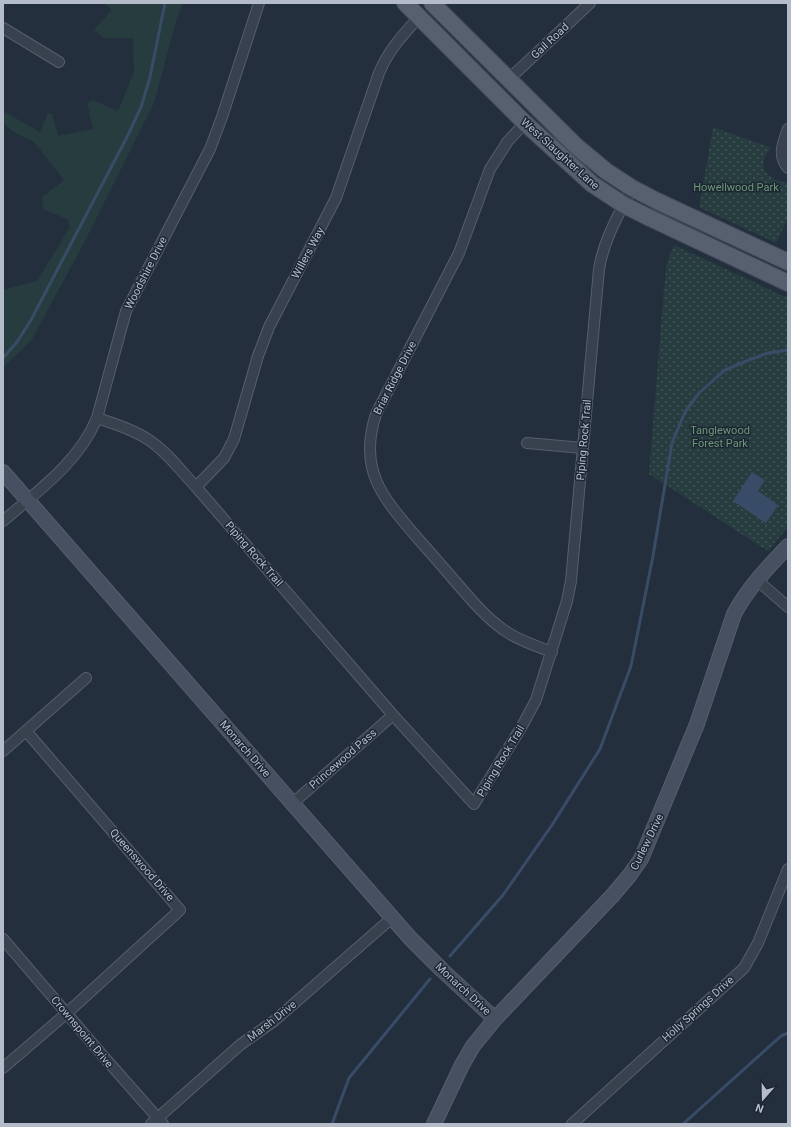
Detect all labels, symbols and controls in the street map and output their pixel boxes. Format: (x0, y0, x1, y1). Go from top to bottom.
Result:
street label: Gail Road (528, 20, 572, 62)
street label: West Slaughter Lane (518, 116, 602, 193)
park label: Howellwood Park (693, 181, 779, 194)
street label: Willers Way (289, 224, 327, 281)
street label: Woodshire Drive (122, 234, 170, 311)
street label: Briar Ridge Drive (371, 339, 419, 417)
street label: Piping Rock Trail (574, 399, 594, 481)
park label: Tanglewood Forest Park (690, 424, 750, 450)
street label: Piping Rock Trail (222, 519, 286, 589)
street label: Monarch Drive (217, 718, 273, 780)
street label: Piping Rock Trail (474, 723, 528, 799)
street label: Princewood Pass (307, 726, 380, 792)
street label: Curlew Drive (628, 812, 666, 872)
street label: Queenswood Drive (107, 826, 177, 904)
street label: Monarch Drive (433, 960, 493, 1018)
street label: Holly Springs Drive (660, 973, 737, 1045)
street label: Crownspoint Drive (48, 994, 116, 1071)
street label: Marsh Drive (245, 998, 299, 1044)
north arrow (743, 1079, 783, 1119)
text: N (754, 1100, 766, 1115)

